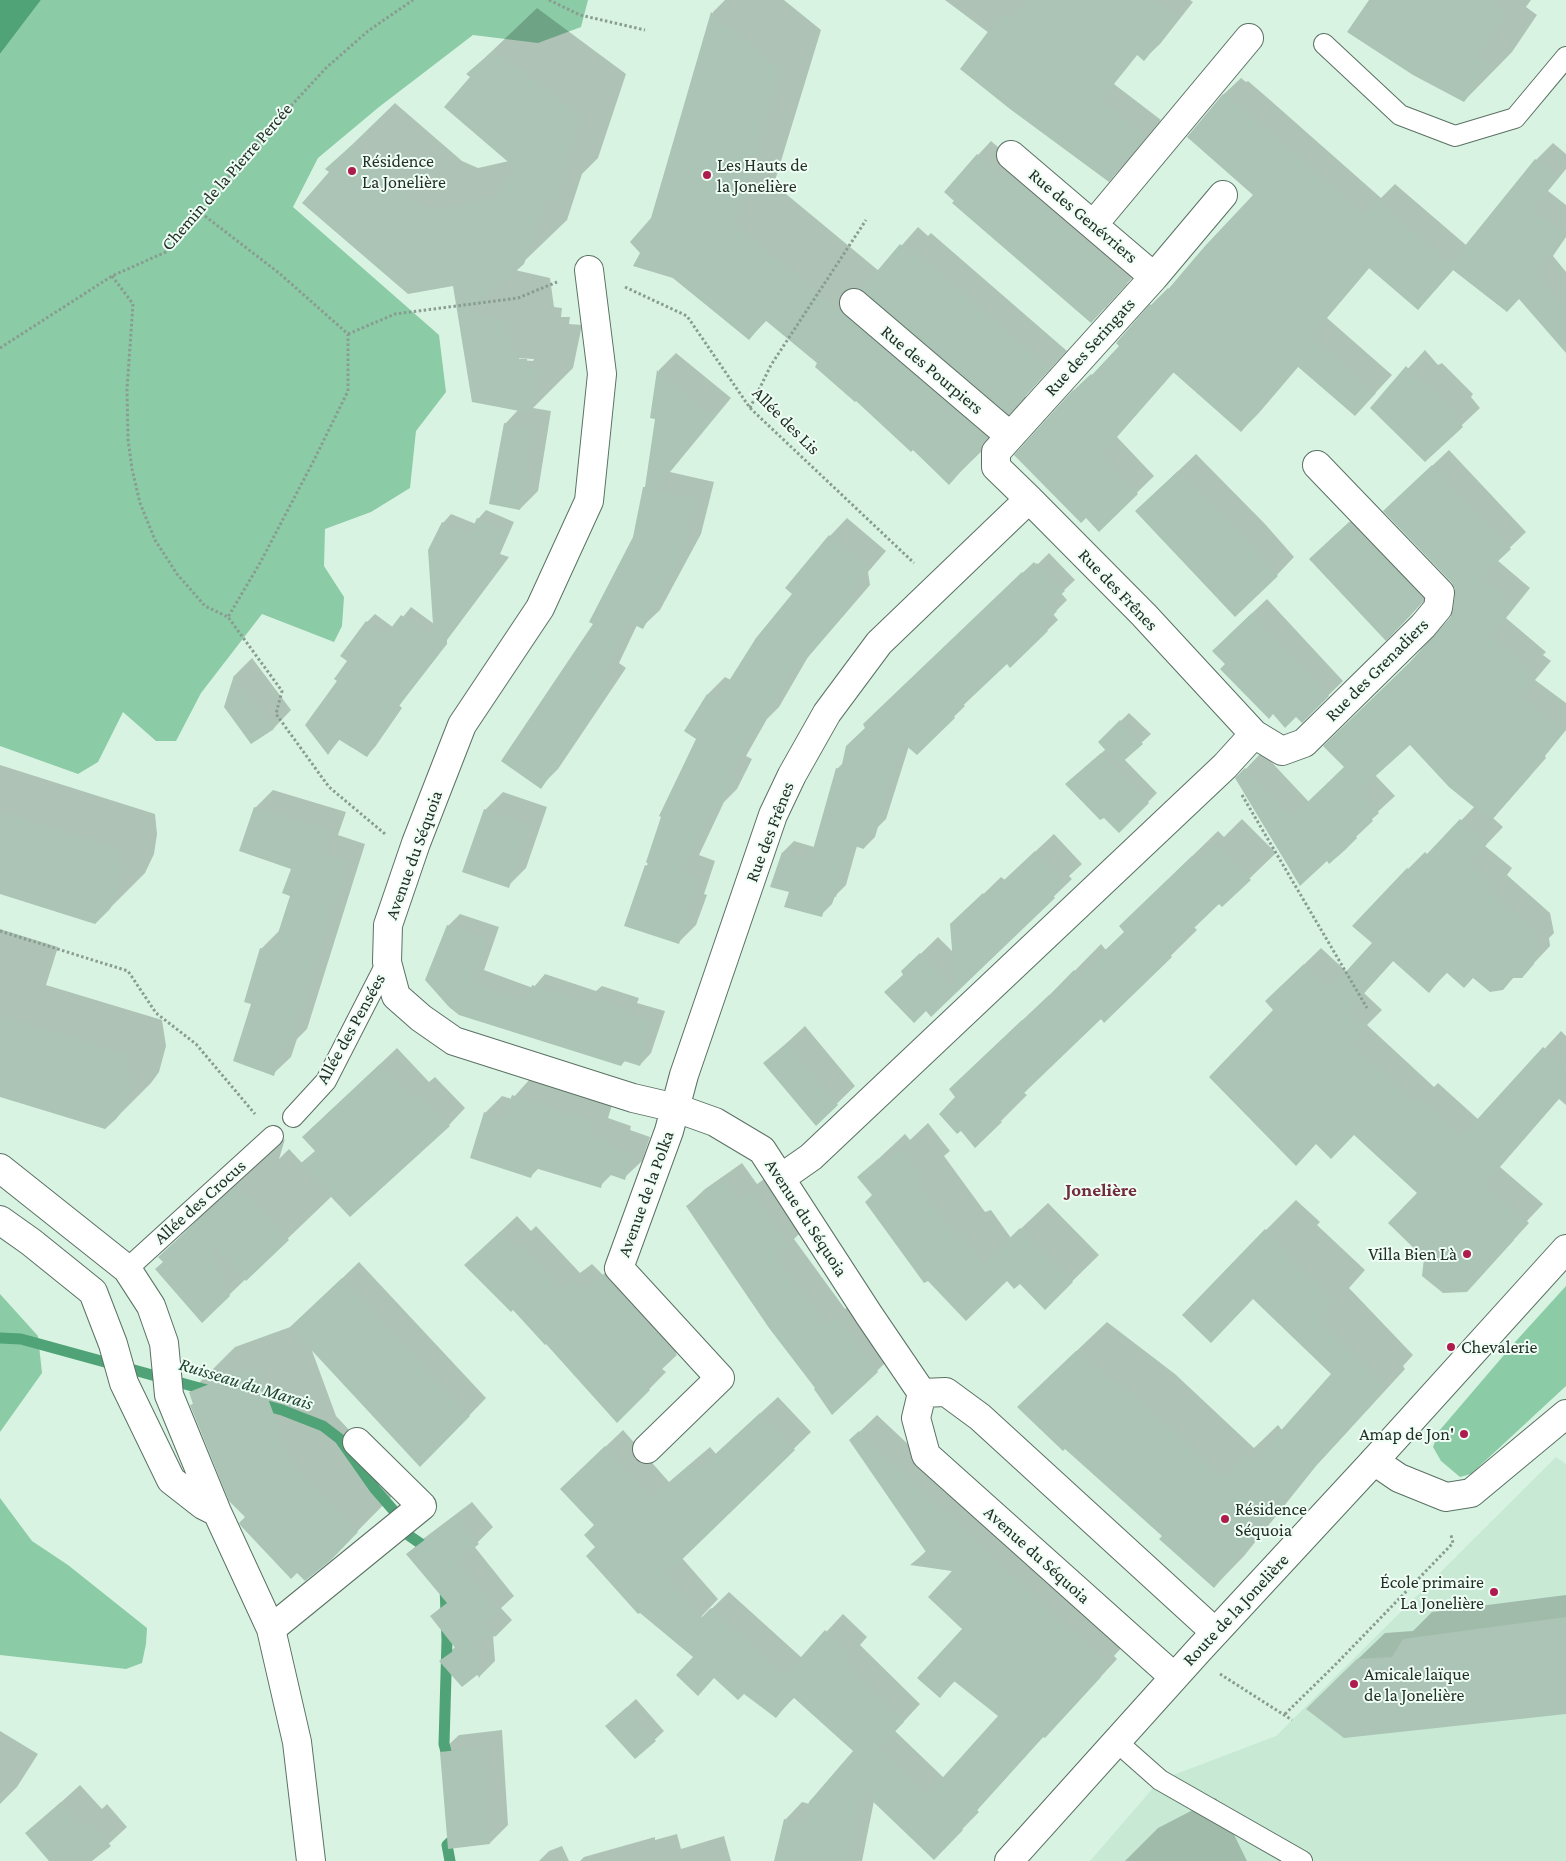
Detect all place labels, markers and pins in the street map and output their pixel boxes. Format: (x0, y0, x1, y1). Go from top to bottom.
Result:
place label: Résidence La Jonelière (362, 150, 446, 192)
place label: Les Hauts de la Jonelière (717, 154, 808, 196)
marker: Résidence La Jonelière (346, 165, 358, 177)
marker: Les Hauts de la Jonelière (701, 169, 713, 181)
place label: Villa Bien Là (1368, 1243, 1457, 1265)
marker: Villa Bien Là (1461, 1248, 1473, 1260)
place label: Chevalerie (1461, 1336, 1537, 1358)
marker: Chevalerie (1445, 1341, 1457, 1353)
place label: Amap de Jon' (1359, 1423, 1454, 1445)
marker: Amap de Jon' (1458, 1428, 1470, 1440)
place label: Résidence Séquoia (1235, 1498, 1307, 1540)
marker: Résidence Séquoia (1219, 1513, 1231, 1525)
place label: École primaire La Jonelière (1380, 1571, 1484, 1614)
marker: École primaire La Jonelière (1488, 1586, 1500, 1598)
place label: Amicale laïque de la Jonelière (1364, 1663, 1470, 1706)
marker: Amicale laïque de la Jonelière (1348, 1678, 1360, 1690)

